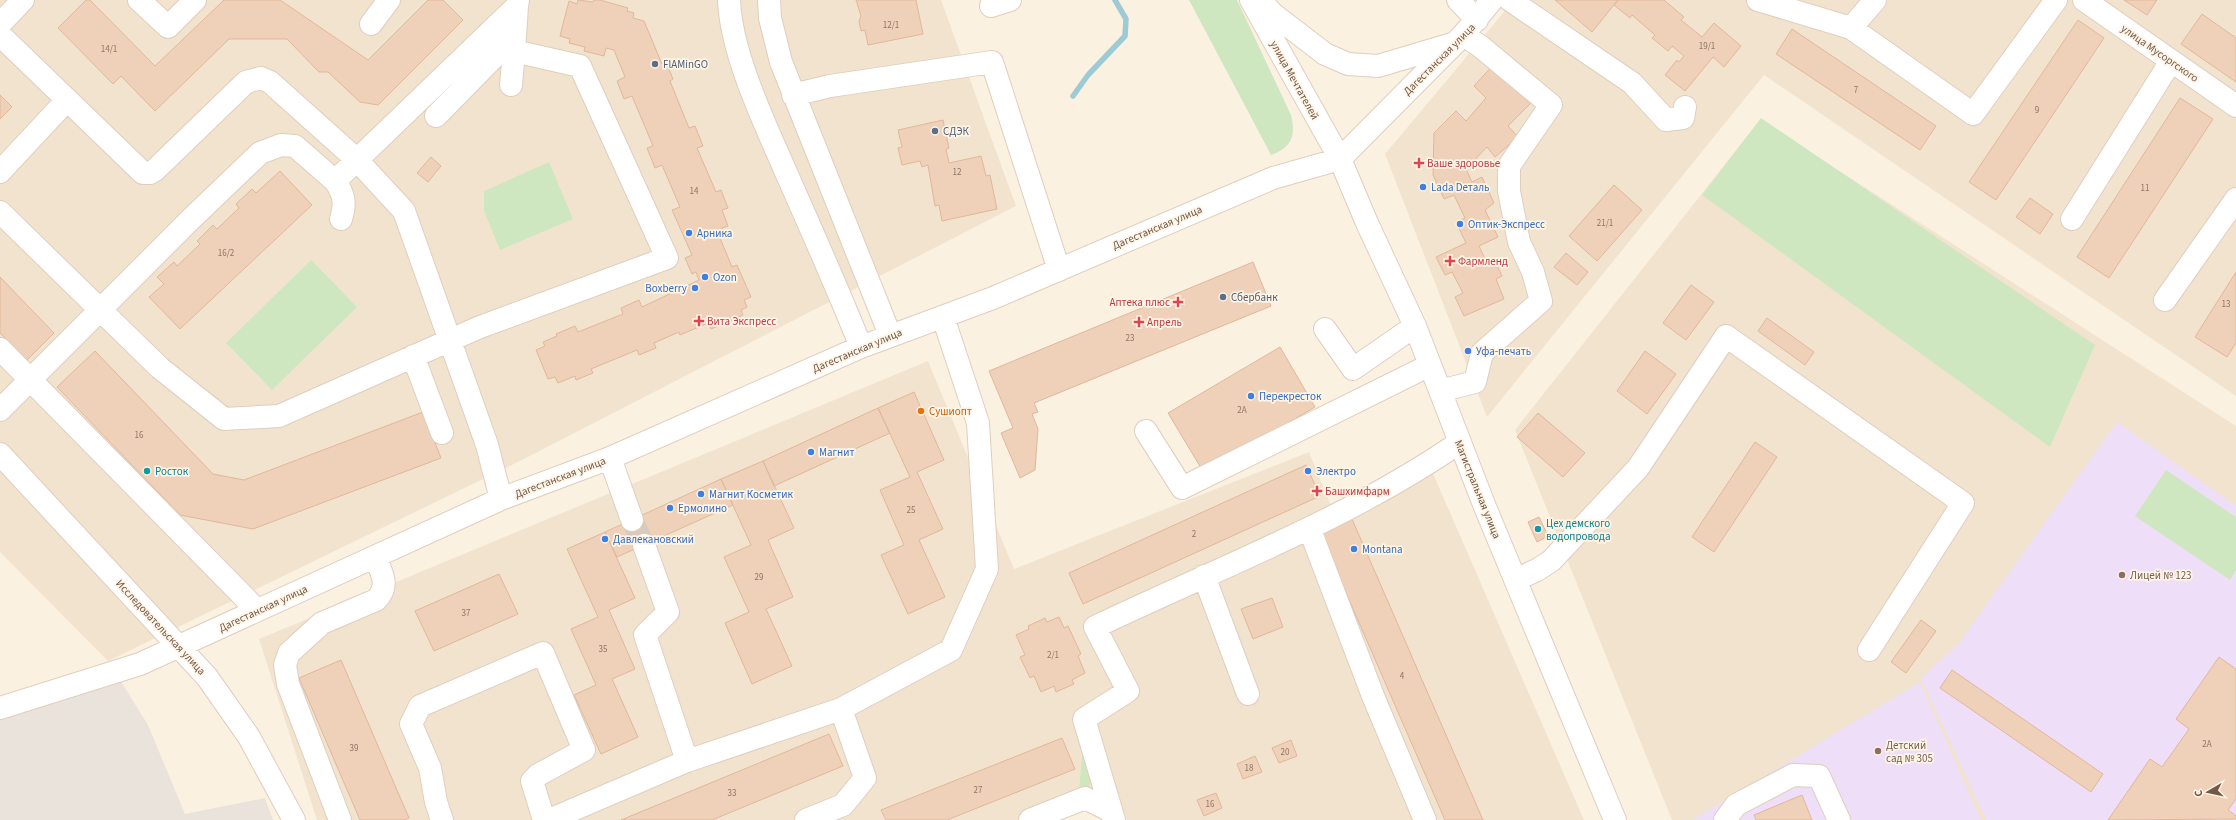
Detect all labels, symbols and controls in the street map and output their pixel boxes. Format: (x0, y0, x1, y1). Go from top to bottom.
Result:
house number: 12/1 (883, 19, 899, 32)
street label: Дагестанская улица (1400, 20, 1479, 99)
street label: улица Мусоргского (2118, 21, 2201, 86)
street label: улица Мечтателей (1267, 38, 1323, 122)
house number: 19/1 (1699, 40, 1715, 53)
house number: 14/1 (101, 43, 117, 56)
place label: FlAMinGO (663, 57, 708, 72)
marker: FlAMinGO (650, 59, 660, 69)
house number: 7 (1854, 84, 1859, 97)
house number: 9 (2035, 104, 2040, 117)
place label: СДЭК (943, 124, 970, 139)
marker: СДЭК (930, 126, 940, 136)
place label: Ваше здоровье (1427, 156, 1501, 171)
marker: Ваше здоровье (1414, 158, 1424, 168)
house number: 12 (953, 166, 962, 179)
place label: Lada Dеталь (1431, 180, 1489, 195)
marker: Lada Dеталь (1418, 182, 1428, 192)
house number: 11 (2141, 182, 2149, 195)
house number: 14 (690, 185, 699, 198)
street label: Дагестанская улица (1110, 202, 1204, 253)
place label: Оптик-Экспресс (1468, 217, 1545, 232)
house number: 21/1 (1597, 217, 1613, 230)
marker: Оптик-Экспресс (1455, 219, 1465, 229)
place label: Арника (697, 226, 732, 241)
marker: Арника (684, 228, 694, 238)
house number: 16/2 (218, 247, 235, 260)
place label: Фармленд (1458, 254, 1508, 269)
marker: Фармленд (1445, 256, 1455, 266)
place label: Ozon (713, 270, 737, 285)
marker: Ozon (700, 272, 710, 282)
place label: Boxberry (645, 281, 687, 296)
marker: Boxberry (690, 283, 700, 293)
place label: Сбербанк (1231, 290, 1278, 305)
marker: Сбербанк (1218, 292, 1228, 302)
place label: Аптека плюс (1109, 295, 1170, 310)
marker: Аптека плюс (1173, 297, 1183, 307)
house number: 13 (2222, 298, 2231, 311)
place label: Вита Экспресс (707, 314, 776, 329)
place label: Апрель (1147, 315, 1182, 330)
marker: Вита Экспресс (694, 316, 704, 326)
marker: Апрель (1134, 317, 1144, 327)
street label: Дагестанская улица (810, 325, 904, 376)
house number: 23 (1126, 332, 1135, 345)
place label: Уфа-печать (1476, 344, 1531, 359)
marker: Уфа-печать (1463, 346, 1473, 356)
place label: Перекресток (1259, 389, 1322, 404)
marker: Перекресток (1246, 391, 1256, 401)
place label: Сушиопт (929, 404, 972, 419)
house number: 2А (1237, 404, 1247, 417)
marker: Сушиопт (916, 406, 926, 416)
house number: 16 (135, 429, 144, 442)
street label: Магистральная улица (1451, 438, 1504, 541)
place label: Магнит (819, 445, 855, 460)
marker: Магнит (806, 447, 816, 457)
street label: Дагестанская улица (513, 453, 608, 502)
place label: Росток (155, 464, 189, 479)
place label: Электро (1316, 464, 1356, 479)
marker: Росток (142, 466, 152, 476)
marker: Электро (1303, 466, 1313, 476)
place label: Башхимфарм (1325, 484, 1390, 499)
marker: Башхимфарм (1312, 486, 1322, 496)
place label: Магнит Косметик (709, 487, 794, 502)
marker: Магнит Косметик (696, 489, 706, 499)
place label: Ермолино (678, 501, 727, 516)
marker: Ермолино (665, 503, 675, 513)
house number: 25 (907, 504, 916, 517)
place label: Цех демского водопровода (1546, 516, 1611, 544)
marker: Цех демского водопровода (1533, 524, 1543, 534)
house number: 2 (1192, 528, 1197, 541)
place label: Давлекановский (613, 532, 694, 547)
marker: Давлекановский (600, 534, 610, 544)
place label: Montana (1362, 542, 1403, 557)
marker: Montana (1349, 544, 1359, 554)
place label: Лицей № 123 (2130, 568, 2192, 583)
marker: Лицей № 123 (2117, 570, 2127, 580)
house number: 29 (755, 571, 764, 584)
street label: Исследовательская улица (112, 576, 209, 678)
street label: Дагестанская улица (216, 581, 310, 636)
house number: 37 (462, 607, 471, 620)
house number: 35 (599, 643, 608, 656)
house number: 2/1 (1047, 649, 1059, 662)
house number: 4 (1400, 670, 1405, 683)
place label: Детский сад № 305 (1886, 738, 1933, 766)
house number: 2А (2202, 738, 2212, 751)
house number: 39 (350, 742, 359, 755)
house number: 20 (1281, 746, 1290, 759)
marker: Детский сад № 305 (1873, 746, 1883, 756)
house number: 18 (1245, 762, 1254, 775)
north arrow (2188, 772, 2228, 812)
house number: 27 (974, 784, 983, 797)
house number: 33 (728, 787, 737, 800)
text: С (2191, 789, 2207, 798)
house number: 16 (1206, 798, 1215, 811)

